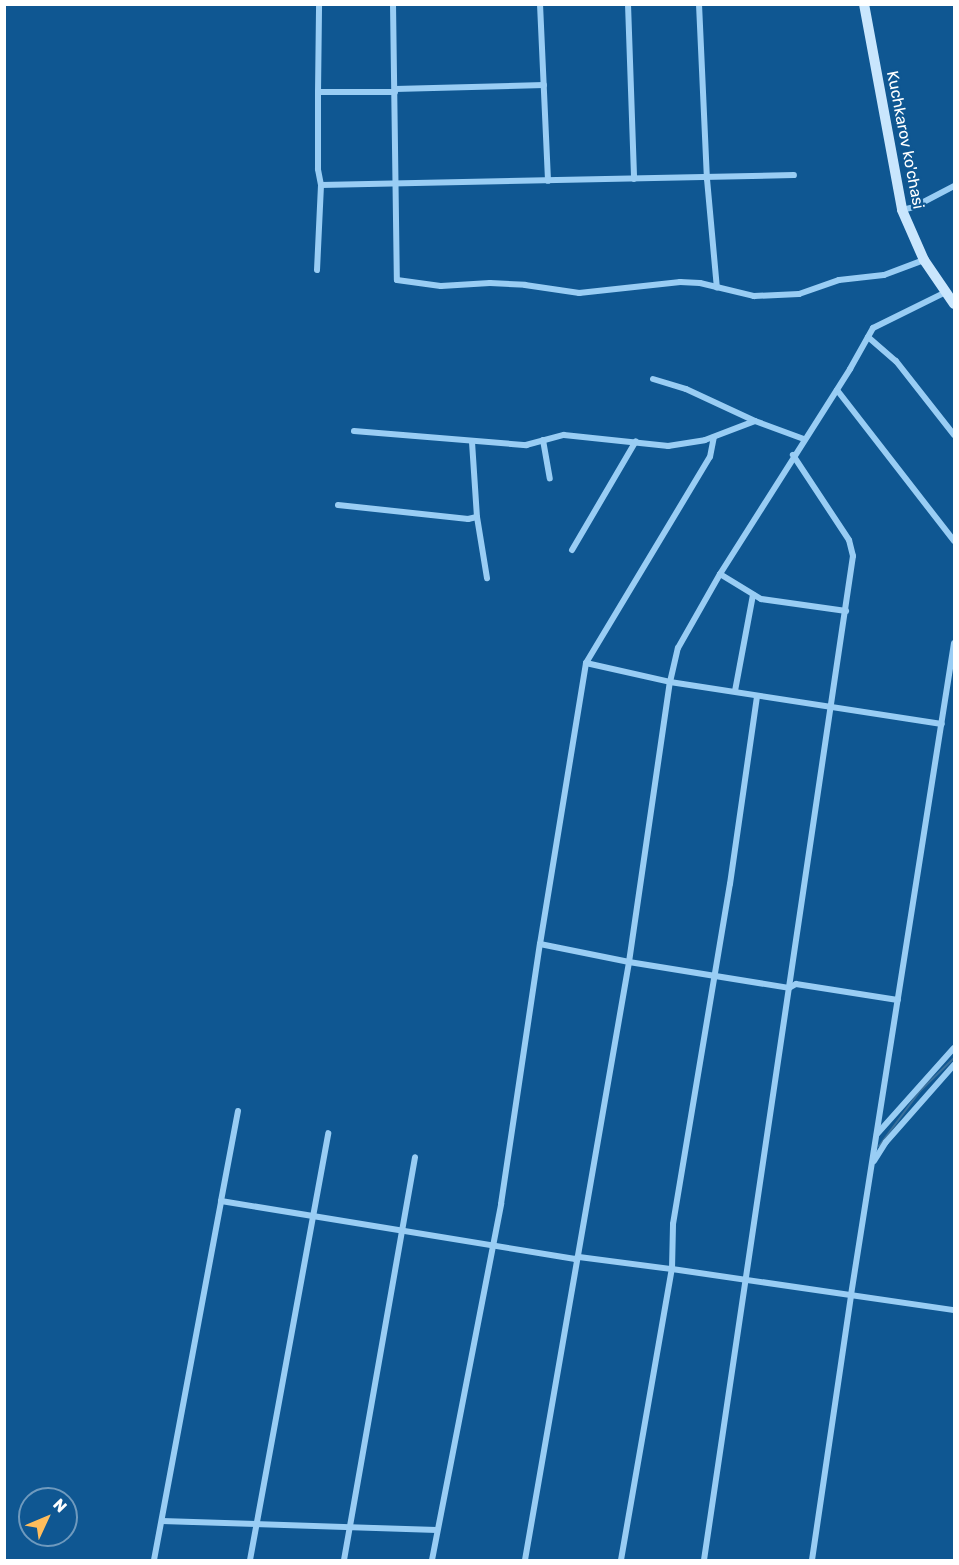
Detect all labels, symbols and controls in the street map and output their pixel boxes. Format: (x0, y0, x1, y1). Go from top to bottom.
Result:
street label: Kuchkarov ko'chasi (882, 69, 928, 211)
north arrow (18, 1487, 78, 1547)
text: N (49, 1495, 71, 1516)

